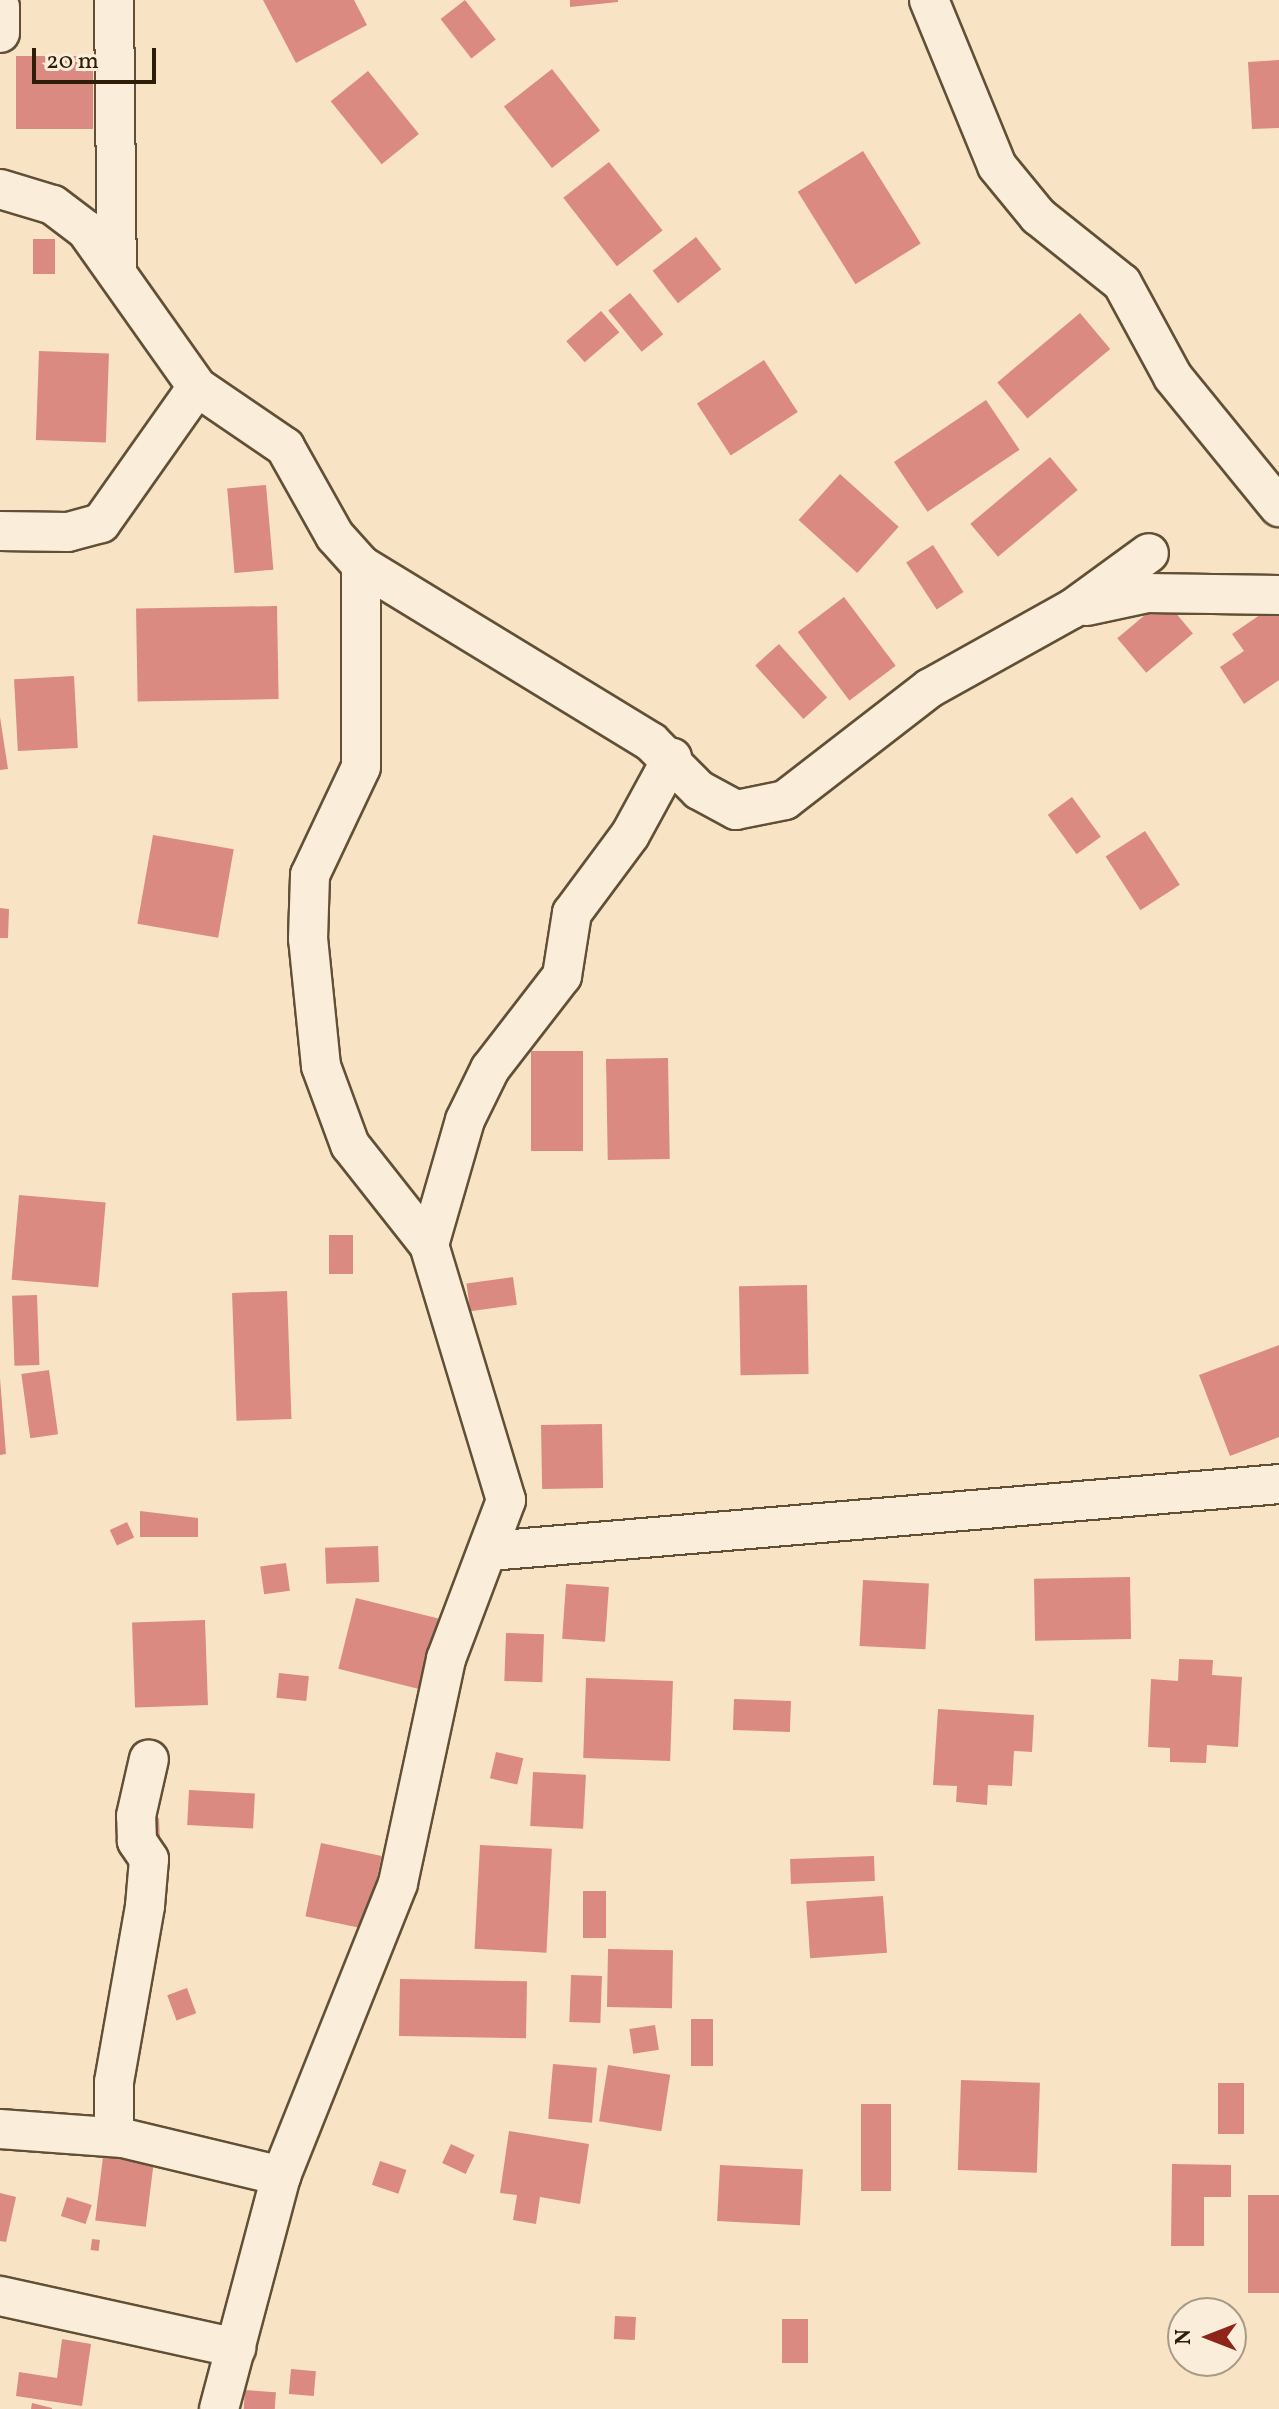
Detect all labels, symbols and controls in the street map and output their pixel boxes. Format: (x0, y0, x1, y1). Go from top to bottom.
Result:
scale bar (36, 32, 160, 82)
text: 20 m (46, 45, 99, 79)
north arrow (1167, 2297, 1247, 2377)
text: N (1169, 2329, 1200, 2345)

